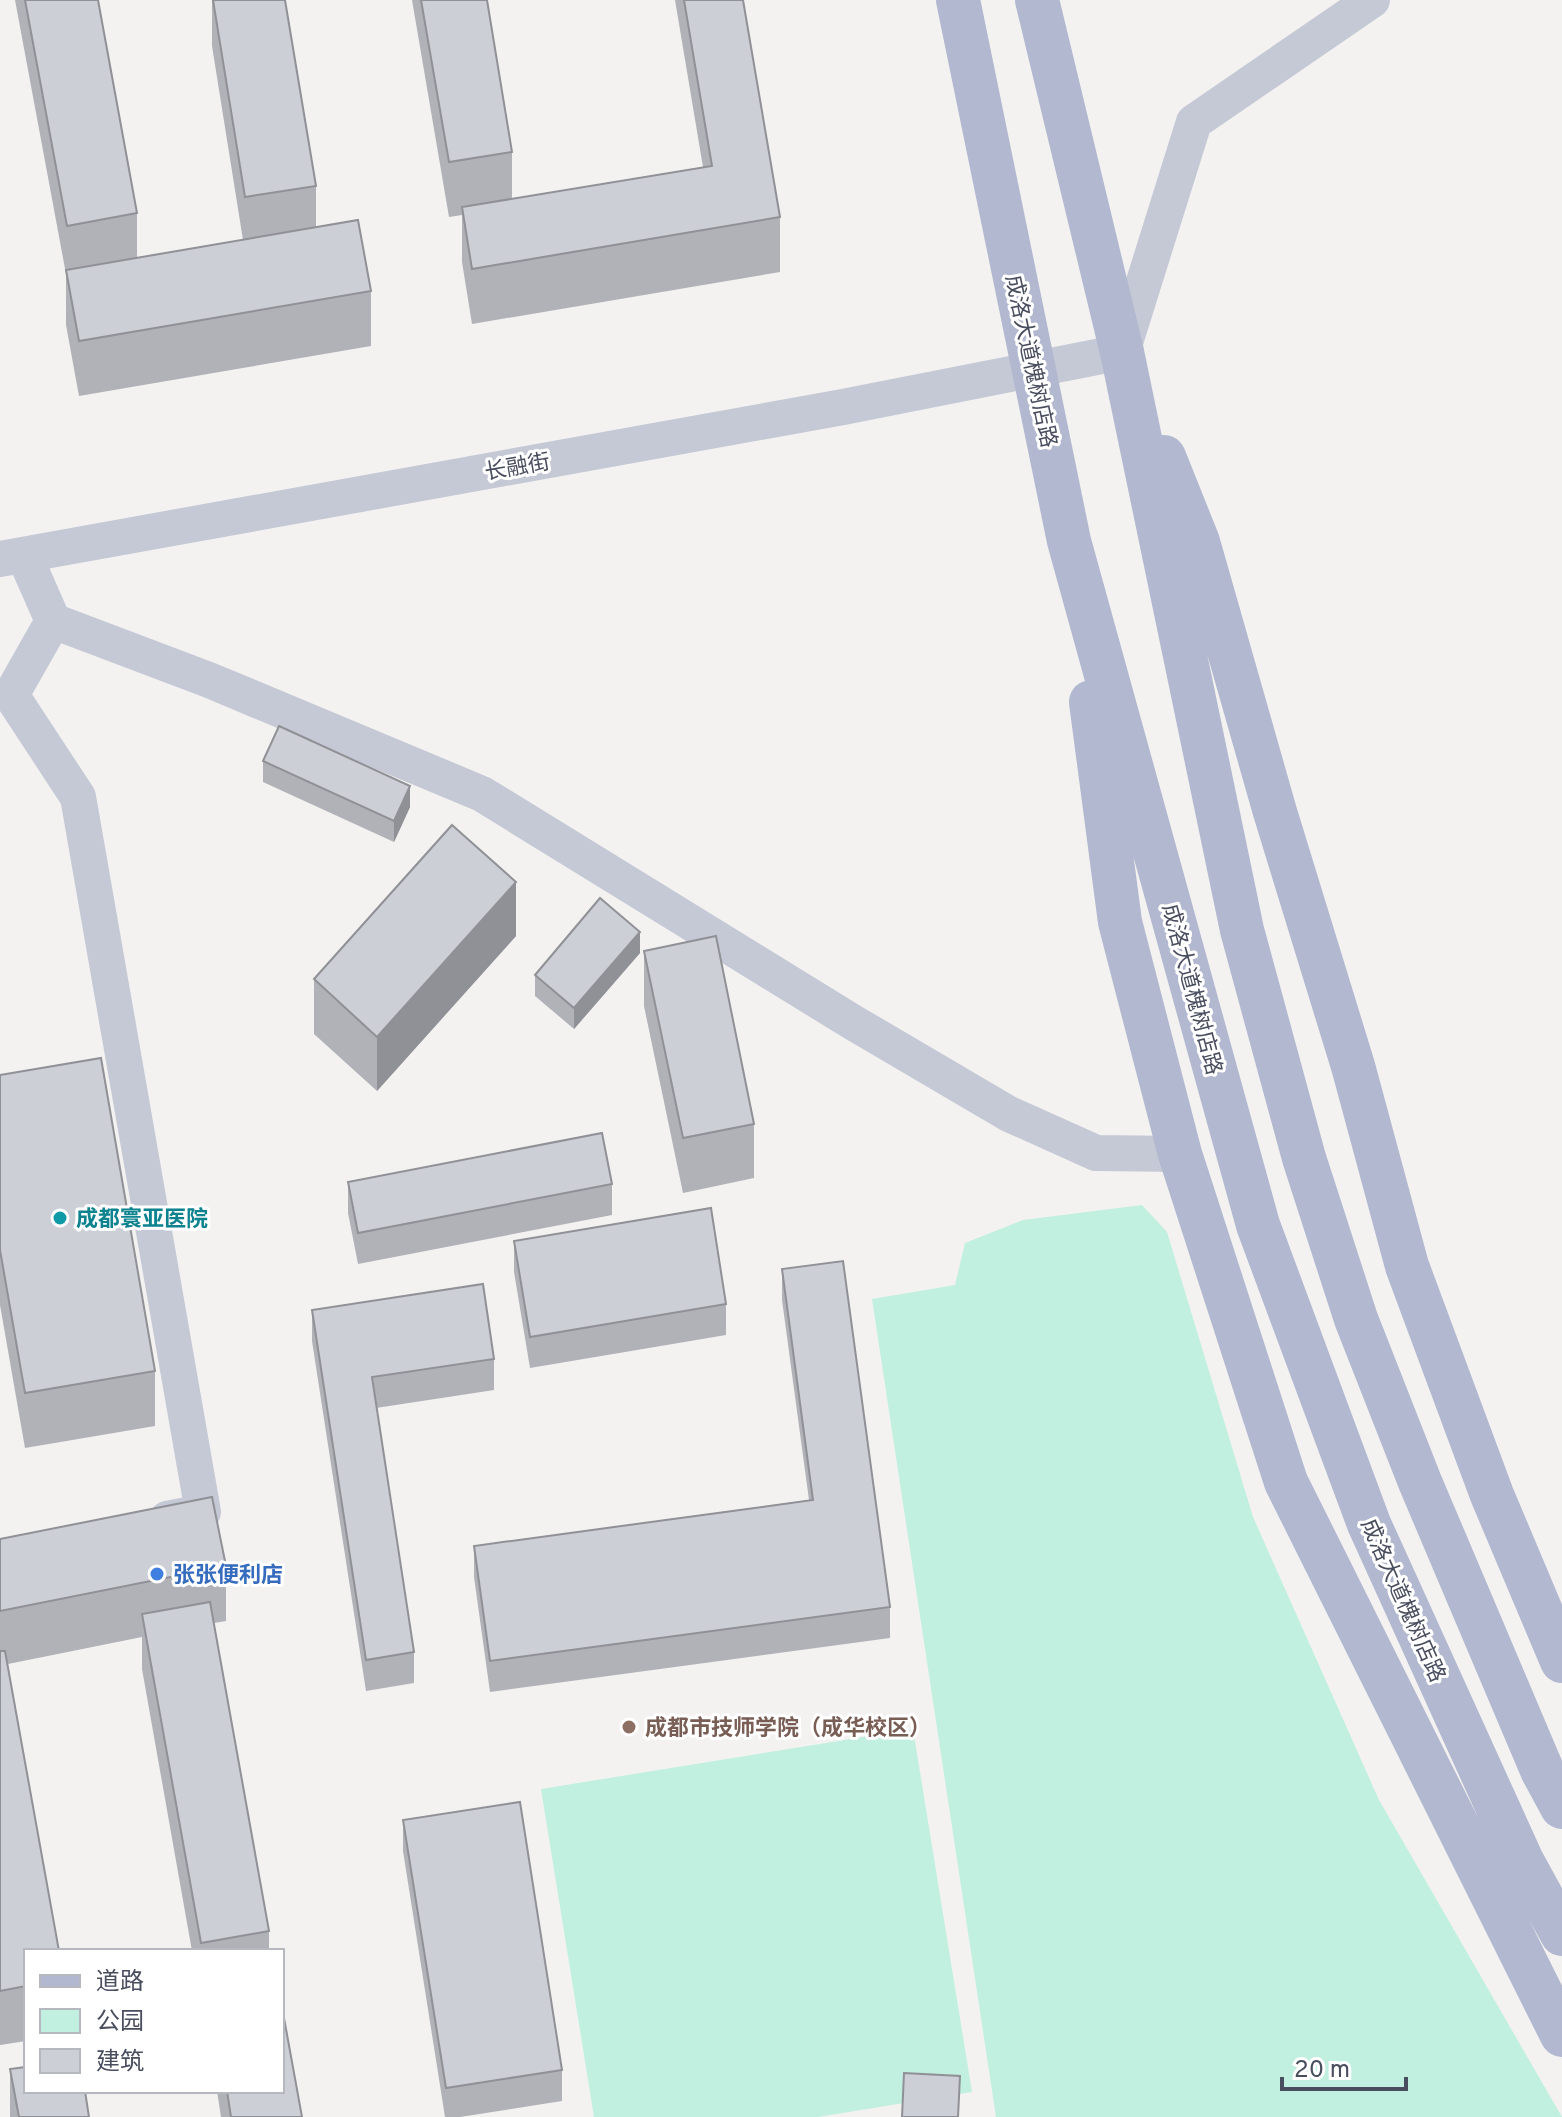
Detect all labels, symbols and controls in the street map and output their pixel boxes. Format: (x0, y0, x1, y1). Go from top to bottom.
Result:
street label: 成洛大道槐树店路 (998, 273, 1061, 450)
street label: 长融街 (483, 449, 552, 487)
street label: 成洛大道槐树店路 (1155, 901, 1226, 1078)
place label: 成都寰亚医院 (76, 1206, 208, 1234)
marker: 成都寰亚医院 (51, 1209, 69, 1227)
street label: 成洛大道槐树店路 (1354, 1515, 1450, 1687)
place label: 张张便利店 (173, 1563, 283, 1590)
marker: 张张便利店 (148, 1565, 166, 1583)
place label: 成都市技师学院（成华校区） (645, 1715, 931, 1743)
marker: 成都市技师学院（成华校区） (620, 1718, 638, 1736)
legend (24, 1949, 284, 2093)
text: 道路 (96, 1968, 144, 1998)
text: 公园 (96, 2008, 144, 2038)
scale bar (1282, 2041, 1406, 2091)
text: 建筑 (96, 2048, 144, 2078)
text: 20 m (1294, 2056, 1350, 2086)

